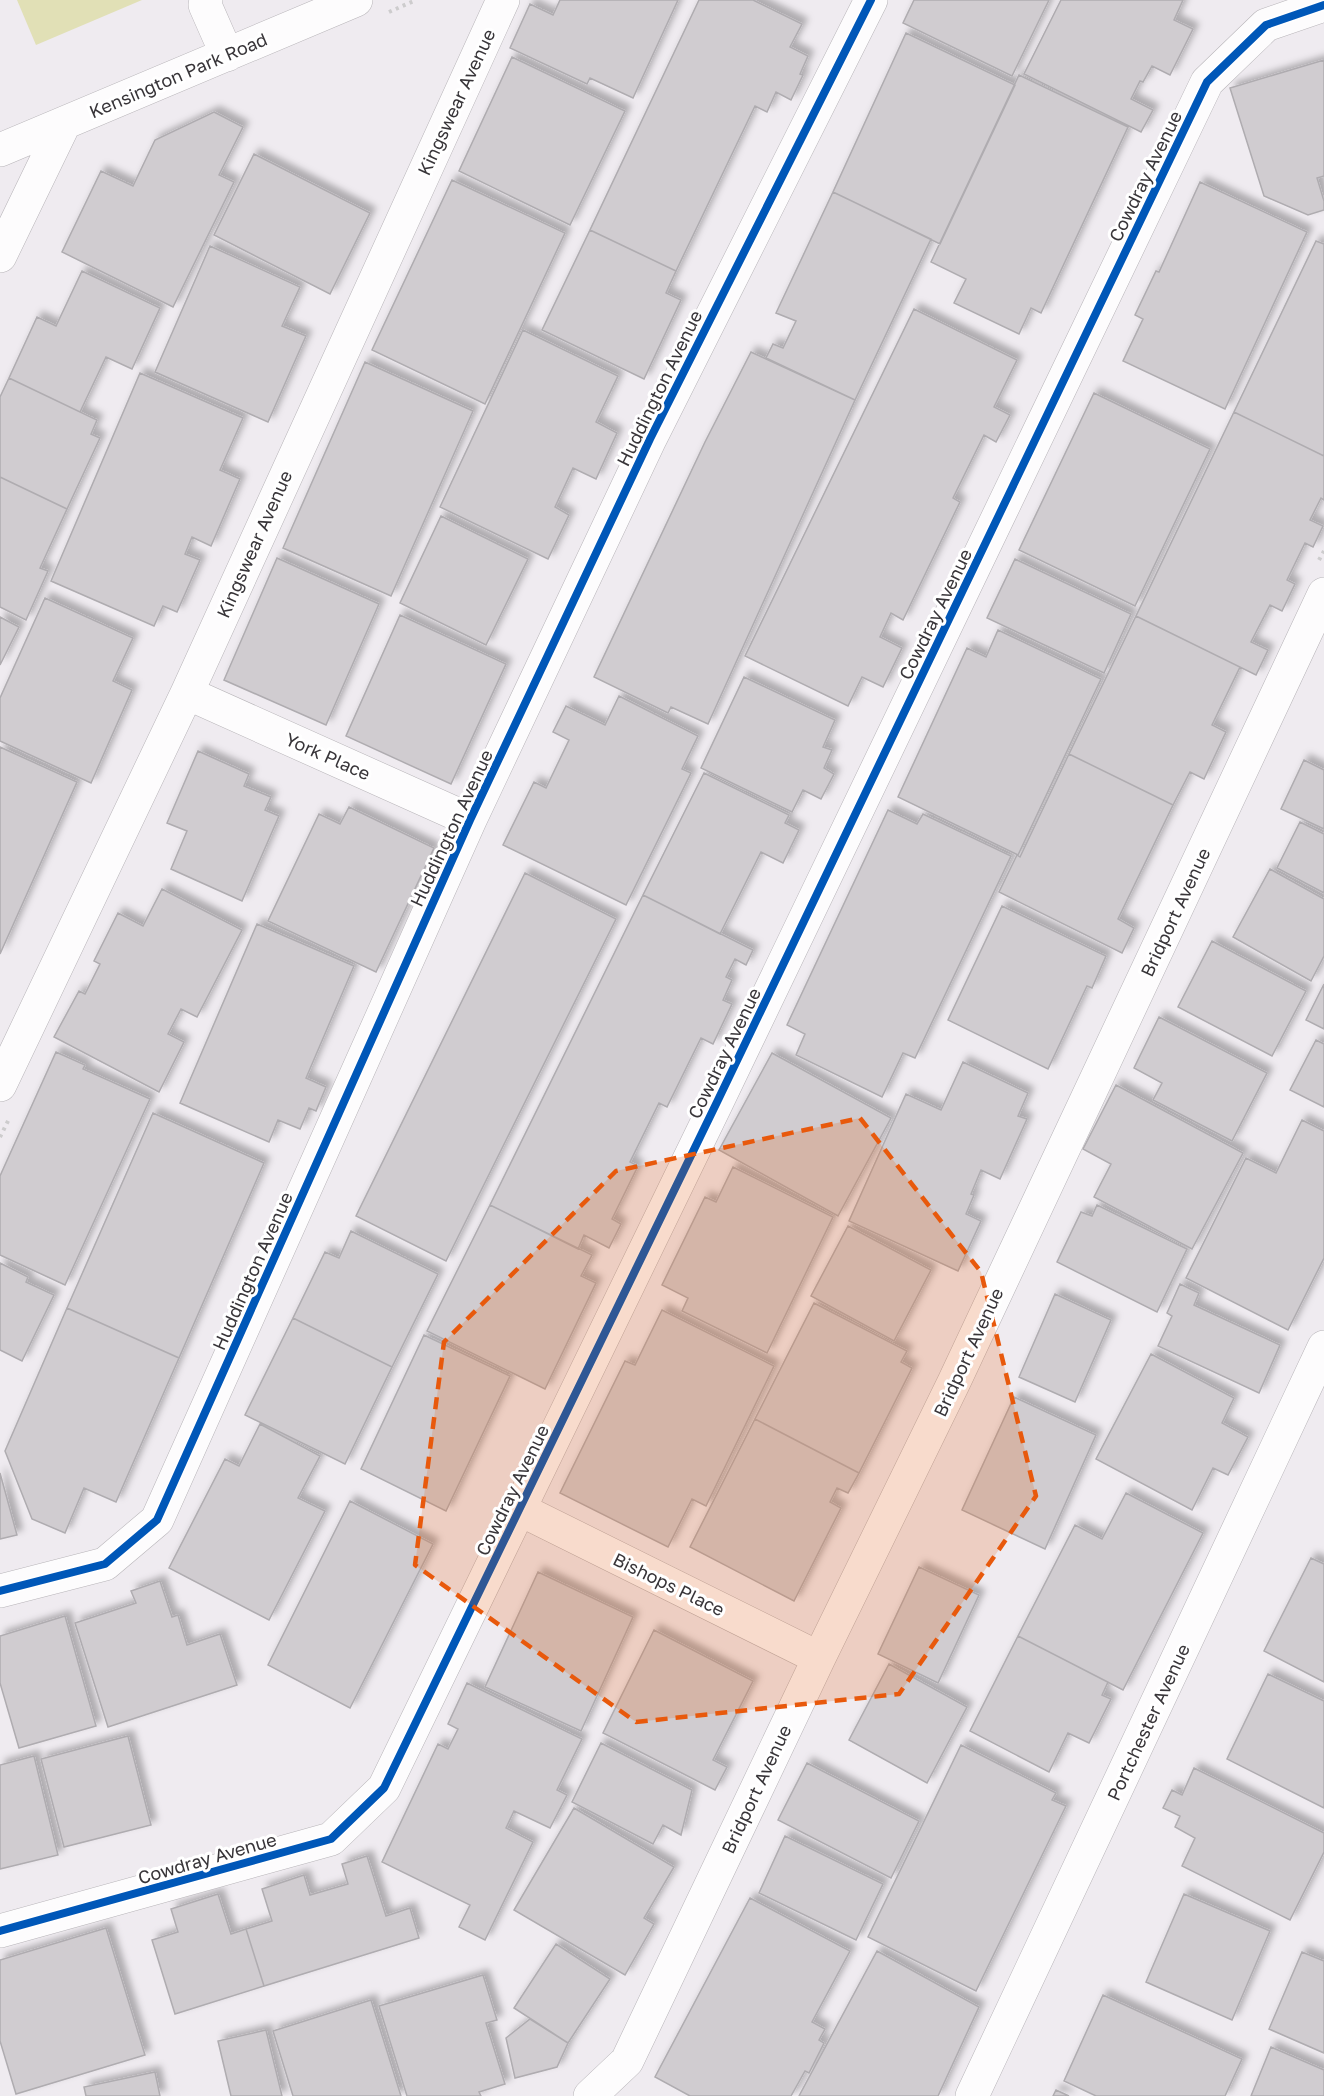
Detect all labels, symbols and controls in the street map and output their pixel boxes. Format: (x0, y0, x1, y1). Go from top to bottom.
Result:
street label: Kingswear Avenue (412, 25, 500, 179)
street label: Kensington Park Road (86, 28, 270, 122)
street label: Cowdray Avenue (1104, 107, 1186, 245)
street label: Huddington Avenue (612, 306, 706, 470)
street label: Kingswear Avenue (212, 467, 296, 621)
street label: Cowdray Avenue (894, 545, 976, 683)
street label: York Place (282, 728, 374, 784)
street label: Huddington Avenue (405, 746, 497, 910)
street label: Bridport Avenue (1136, 844, 1214, 980)
street label: Cowdray Avenue (683, 984, 765, 1122)
street label: Huddington Avenue (207, 1189, 297, 1353)
street label: Bridport Avenue (929, 1284, 1007, 1420)
street label: Cowdray Avenue (471, 1421, 553, 1559)
street label: Bishops Place (610, 1548, 728, 1620)
street label: Portchester Avenue (1102, 1640, 1194, 1804)
street label: Bridport Avenue (717, 1721, 795, 1857)
street label: Cowdray Avenue (135, 1828, 279, 1888)

